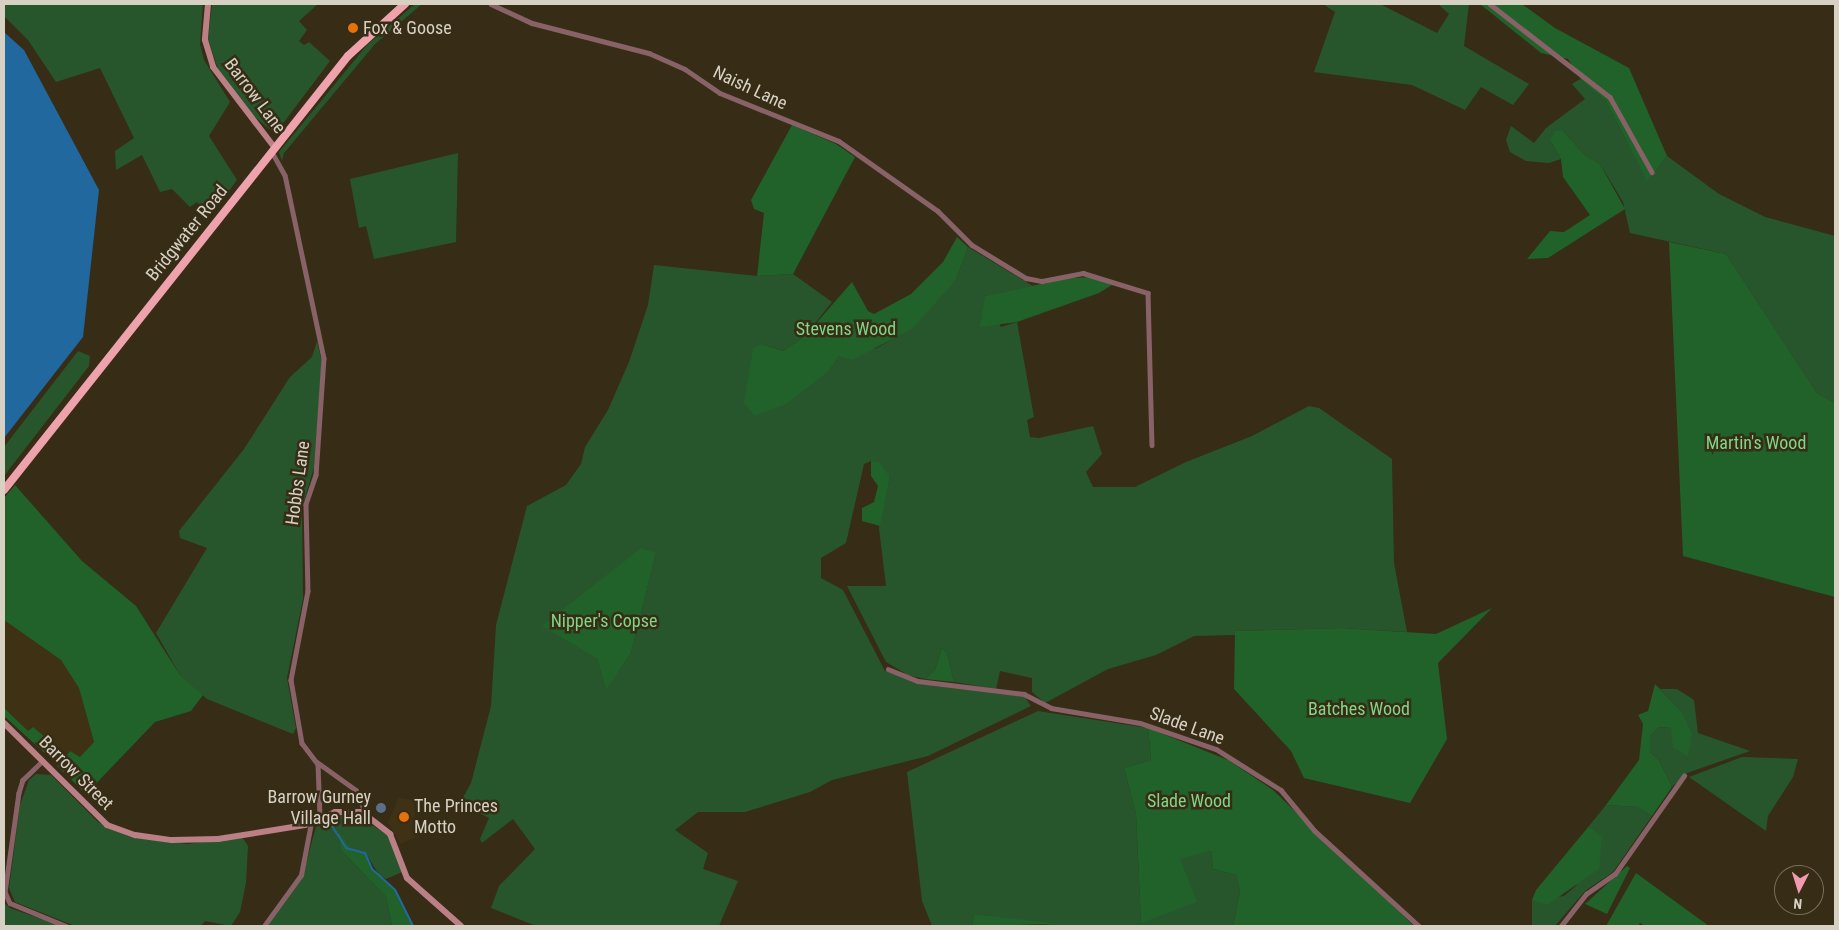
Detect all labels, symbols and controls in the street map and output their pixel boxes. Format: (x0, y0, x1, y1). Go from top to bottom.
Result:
place label: Fox & Goose (363, 17, 452, 39)
marker: Fox & Goose (347, 22, 359, 34)
street label: Barrow Lane (220, 54, 290, 138)
street label: Naish Lane (710, 61, 790, 115)
street label: Bridgwater Road (142, 181, 232, 285)
park label: Stevens Wood (796, 318, 896, 340)
park label: Martin's Wood (1706, 432, 1806, 454)
street label: Hobbs Lane (281, 440, 315, 526)
park label: Nipper's Copse (551, 610, 657, 632)
park label: Batches Wood (1308, 698, 1410, 720)
street label: Slade Lane (1147, 703, 1227, 749)
street label: Barrow Street (34, 731, 118, 815)
place label: Barrow Gurney Village Hall (268, 787, 371, 830)
park label: Slade Wood (1147, 790, 1231, 812)
place label: The Princes Motto (414, 796, 498, 839)
marker: Barrow Gurney Village Hall (375, 802, 387, 814)
marker: The Princes Motto (398, 811, 410, 823)
north arrow (1774, 865, 1824, 915)
text: N (1793, 896, 1803, 912)

